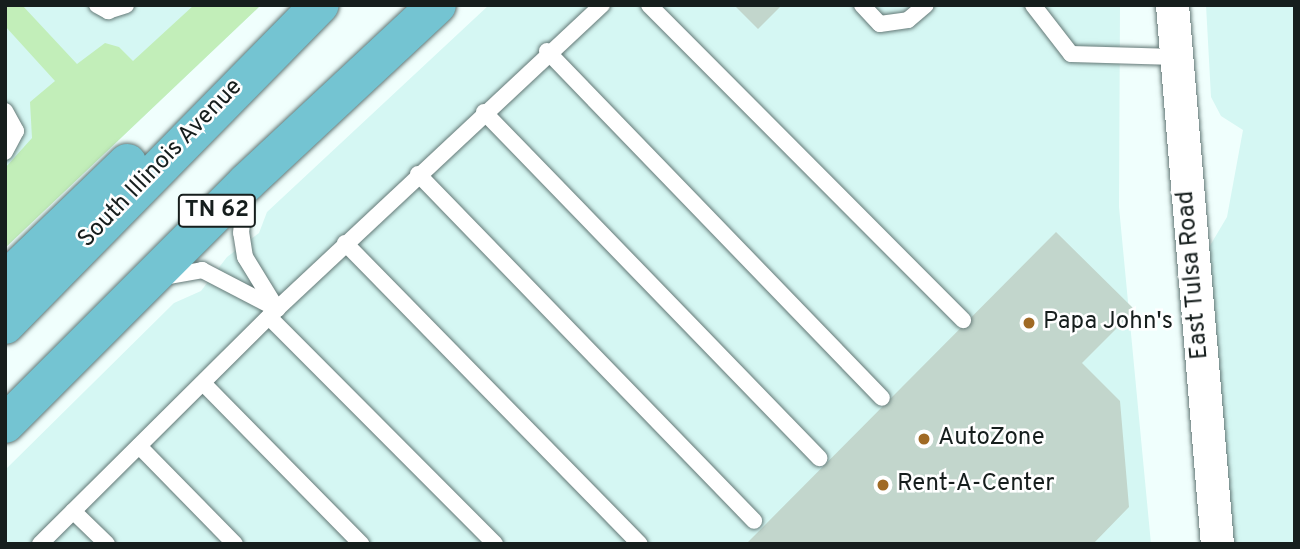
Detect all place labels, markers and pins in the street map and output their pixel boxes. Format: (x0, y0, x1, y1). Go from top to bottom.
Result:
place label: Papa John's (1043, 309, 1173, 337)
marker: Papa John's (1021, 315, 1037, 331)
place label: AutoZone (938, 425, 1045, 453)
marker: AutoZone (916, 431, 932, 447)
place label: Rent-A-Center (897, 471, 1055, 499)
marker: Rent-A-Center (875, 477, 891, 493)

